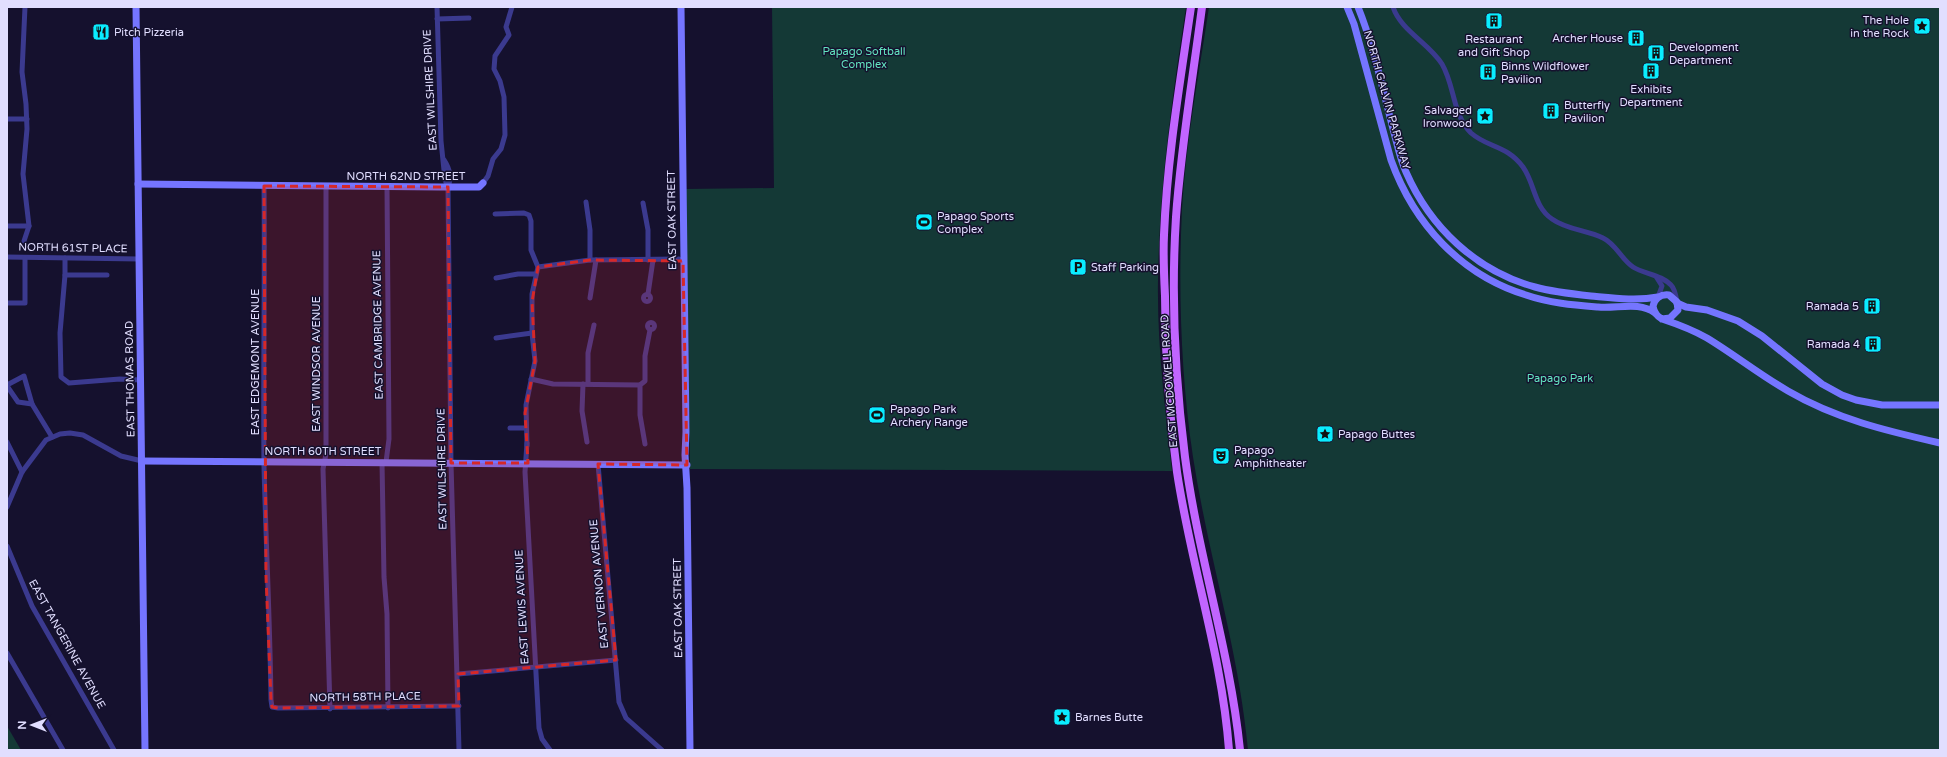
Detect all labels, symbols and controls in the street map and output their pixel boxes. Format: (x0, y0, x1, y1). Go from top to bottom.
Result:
building icon: Restaurant and Gift Shop (1484, 11, 1504, 31)
place label: The Hole in the Rock (1850, 14, 1909, 40)
place icon: The Hole in the Rock (1912, 16, 1932, 36)
restaurant icon: Pitch Pizzeria (91, 22, 111, 42)
place label: Pitch Pizzeria (114, 26, 184, 39)
building icon: Archer House (1626, 28, 1646, 48)
street label: EAST WILSHIRE DRIVE (420, 29, 440, 151)
street label: NORTH GALVIN PARKWAY (1361, 29, 1413, 171)
place label: Archer House (1552, 32, 1623, 45)
place label: Restaurant and Gift Shop (1458, 33, 1530, 59)
place label: Development Department (1669, 41, 1739, 67)
building icon: Development Department (1646, 43, 1666, 63)
park label: Papago Softball Complex (822, 45, 906, 71)
place label: Binns Wildflower Pavilion (1501, 60, 1590, 86)
building icon: Exhibits Department (1641, 61, 1661, 81)
building icon: Binns Wildflower Pavilion (1478, 62, 1498, 82)
place label: Exhibits Department (1620, 83, 1682, 109)
place label: Butterfly Pavilion (1564, 99, 1610, 125)
building icon: Butterfly Pavilion (1541, 101, 1561, 121)
place label: Salvaged Ironwood (1423, 104, 1472, 130)
place icon: Salvaged Ironwood (1475, 106, 1495, 126)
street label: NORTH 62ND STREET (347, 170, 466, 183)
street label: EAST OAK STREET (665, 170, 679, 270)
place label: Papago Sports Complex (937, 210, 1014, 236)
sports icon: Papago Sports Complex (914, 212, 934, 232)
street label: NORTH 61ST PLACE (18, 241, 128, 255)
street label: EAST CAMBRIDGE AVENUE (370, 250, 386, 400)
parking icon: Staff Parking (1068, 257, 1088, 277)
place label: Staff Parking (1091, 261, 1159, 274)
street label: EAST EDGEMONT AVENUE (249, 289, 262, 435)
street label: EAST WINDSOR AVENUE (310, 296, 323, 432)
building icon: Ramada 5 (1862, 296, 1882, 316)
place label: Ramada 5 (1806, 300, 1859, 313)
street label: EAST MCDOWELL ROAD (1158, 314, 1180, 448)
street label: EAST THOMAS ROAD (122, 321, 138, 437)
building icon: Ramada 4 (1863, 334, 1883, 354)
place label: Ramada 4 (1807, 338, 1860, 351)
park label: Papago Park (1527, 372, 1593, 385)
place label: Papago Park Archery Range (890, 403, 968, 429)
sports icon: Papago Park Archery Range (867, 405, 887, 425)
street label: EAST WILSHIRE DRIVE (434, 408, 450, 530)
place icon: Papago Buttes (1315, 424, 1335, 444)
place label: Papago Buttes (1338, 428, 1415, 441)
place label: Papago Amphitheater (1234, 444, 1307, 470)
street label: NORTH 60TH STREET (265, 445, 382, 458)
theatre icon: Papago Amphitheater (1211, 446, 1231, 466)
street label: EAST VERNON AVENUE (587, 519, 611, 649)
street label: EAST LEWIS AVENUE (513, 549, 531, 665)
street label: EAST OAK STREET (671, 558, 685, 658)
street label: EAST TANGERINE AVENUE (26, 577, 108, 711)
street label: NORTH 58TH PLACE (309, 690, 421, 704)
north arrow (12, 705, 52, 745)
place icon: Barnes Butte (1052, 707, 1072, 727)
place label: Barnes Butte (1075, 711, 1143, 724)
text: N (16, 721, 29, 729)

